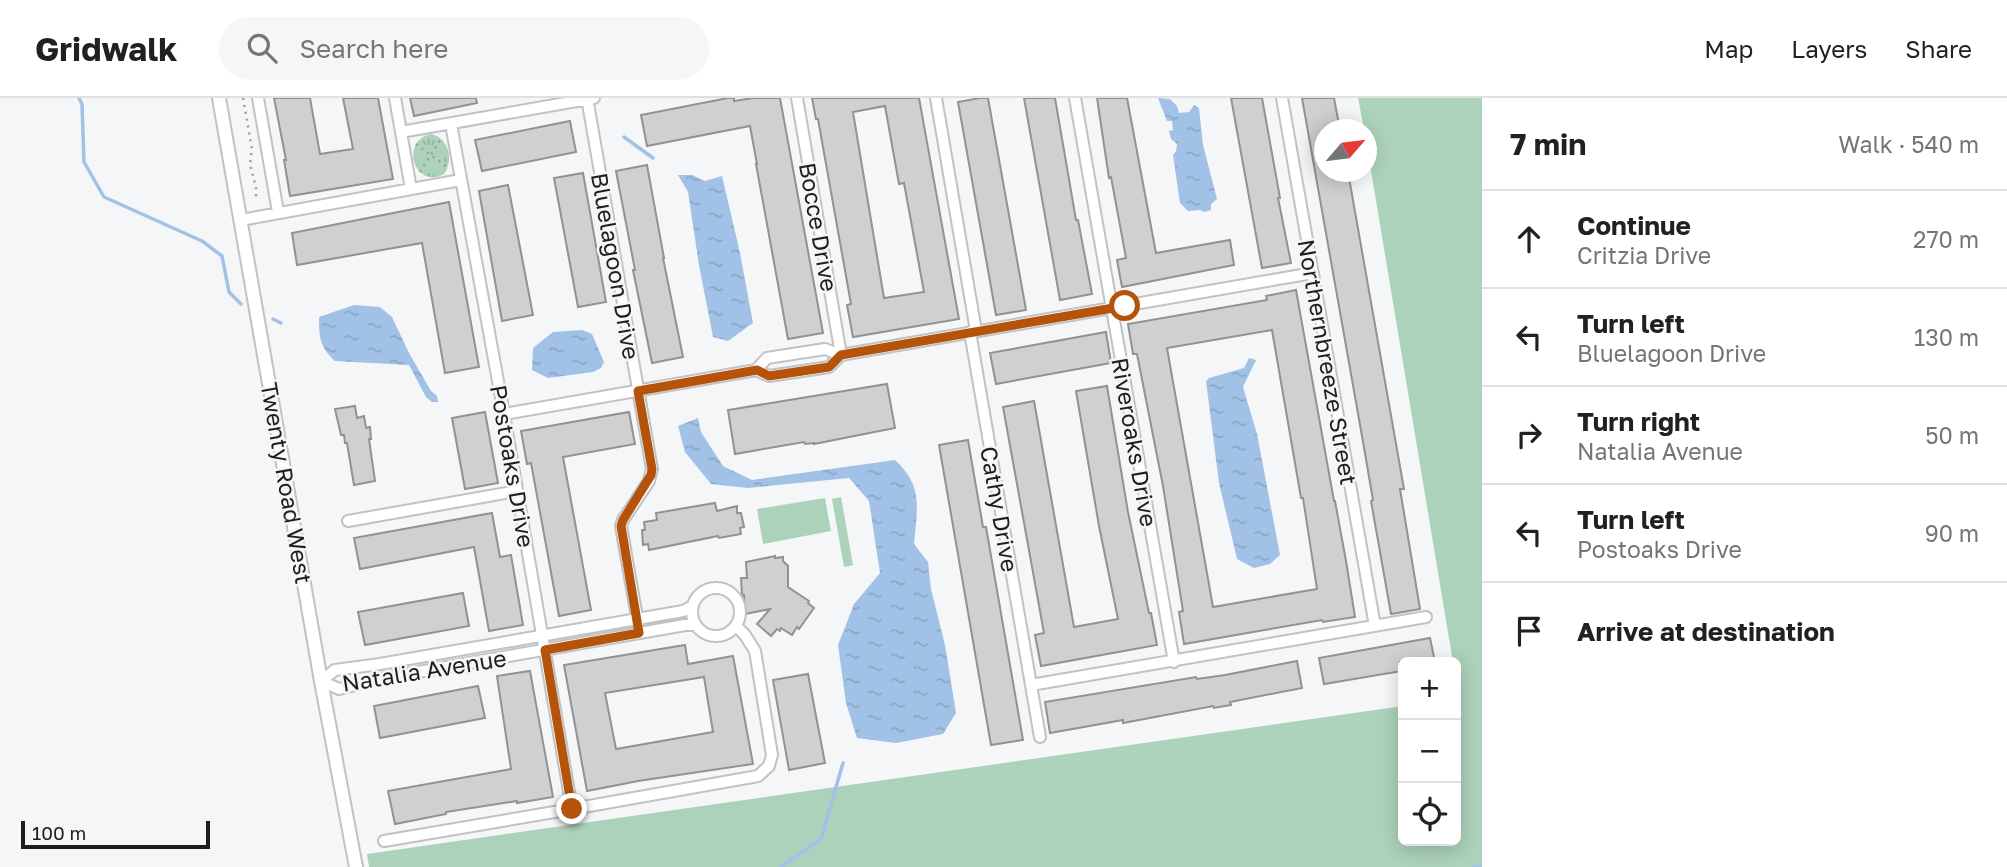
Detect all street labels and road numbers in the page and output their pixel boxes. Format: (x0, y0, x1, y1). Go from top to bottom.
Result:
street label: Bocce Drive (794, 160, 844, 294)
street label: Bluelagoon Drive (586, 170, 646, 362)
street label: Northernbreeze Street (1293, 237, 1363, 487)
street label: Riveroaks Drive (1106, 355, 1164, 529)
street label: Twenty Road West (255, 380, 319, 586)
street label: Postoaks Drive (485, 382, 541, 550)
street label: Cathy Drive (975, 444, 1025, 574)
street label: Natalia Avenue (340, 643, 508, 697)

